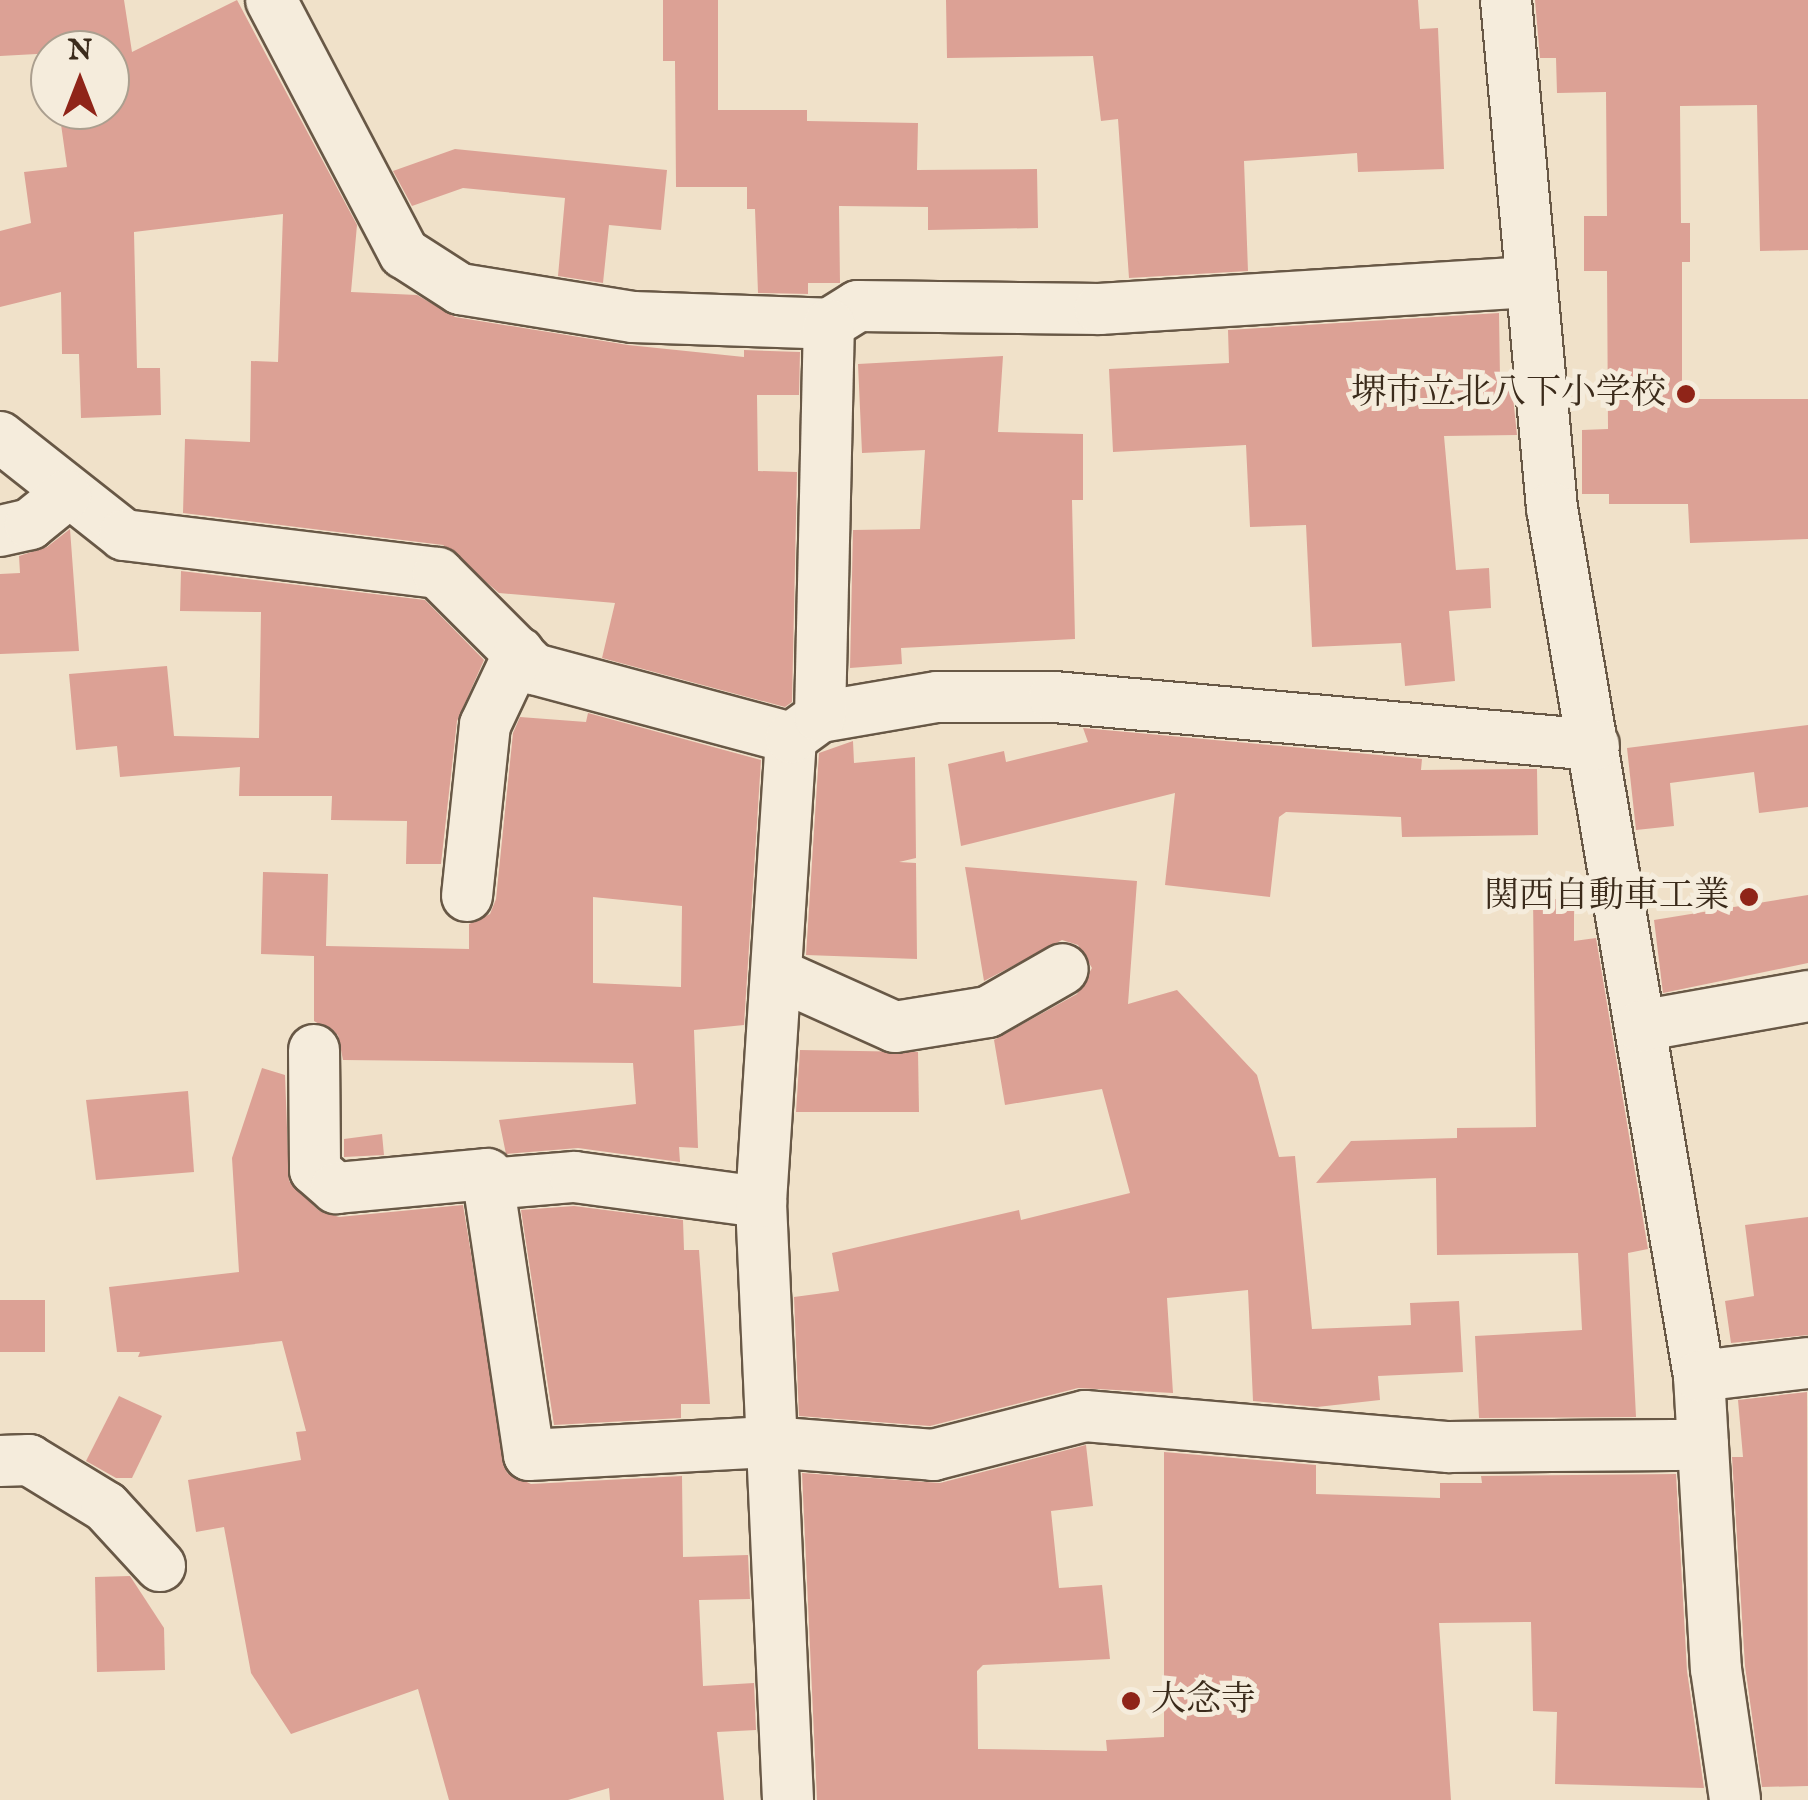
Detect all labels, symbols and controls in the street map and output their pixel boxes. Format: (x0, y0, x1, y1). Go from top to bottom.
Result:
north arrow (30, 30, 130, 130)
text: N (68, 34, 92, 69)
place label: 堺市立北八下小学校 (1351, 373, 1666, 415)
marker: 堺市立北八下小学校 (1675, 383, 1697, 405)
place label: 関西自動車工業 (1484, 876, 1729, 918)
marker: 関西自動車工業 (1738, 886, 1760, 908)
place label: 大念寺 (1151, 1680, 1256, 1722)
marker: 大念寺 (1120, 1690, 1142, 1712)

